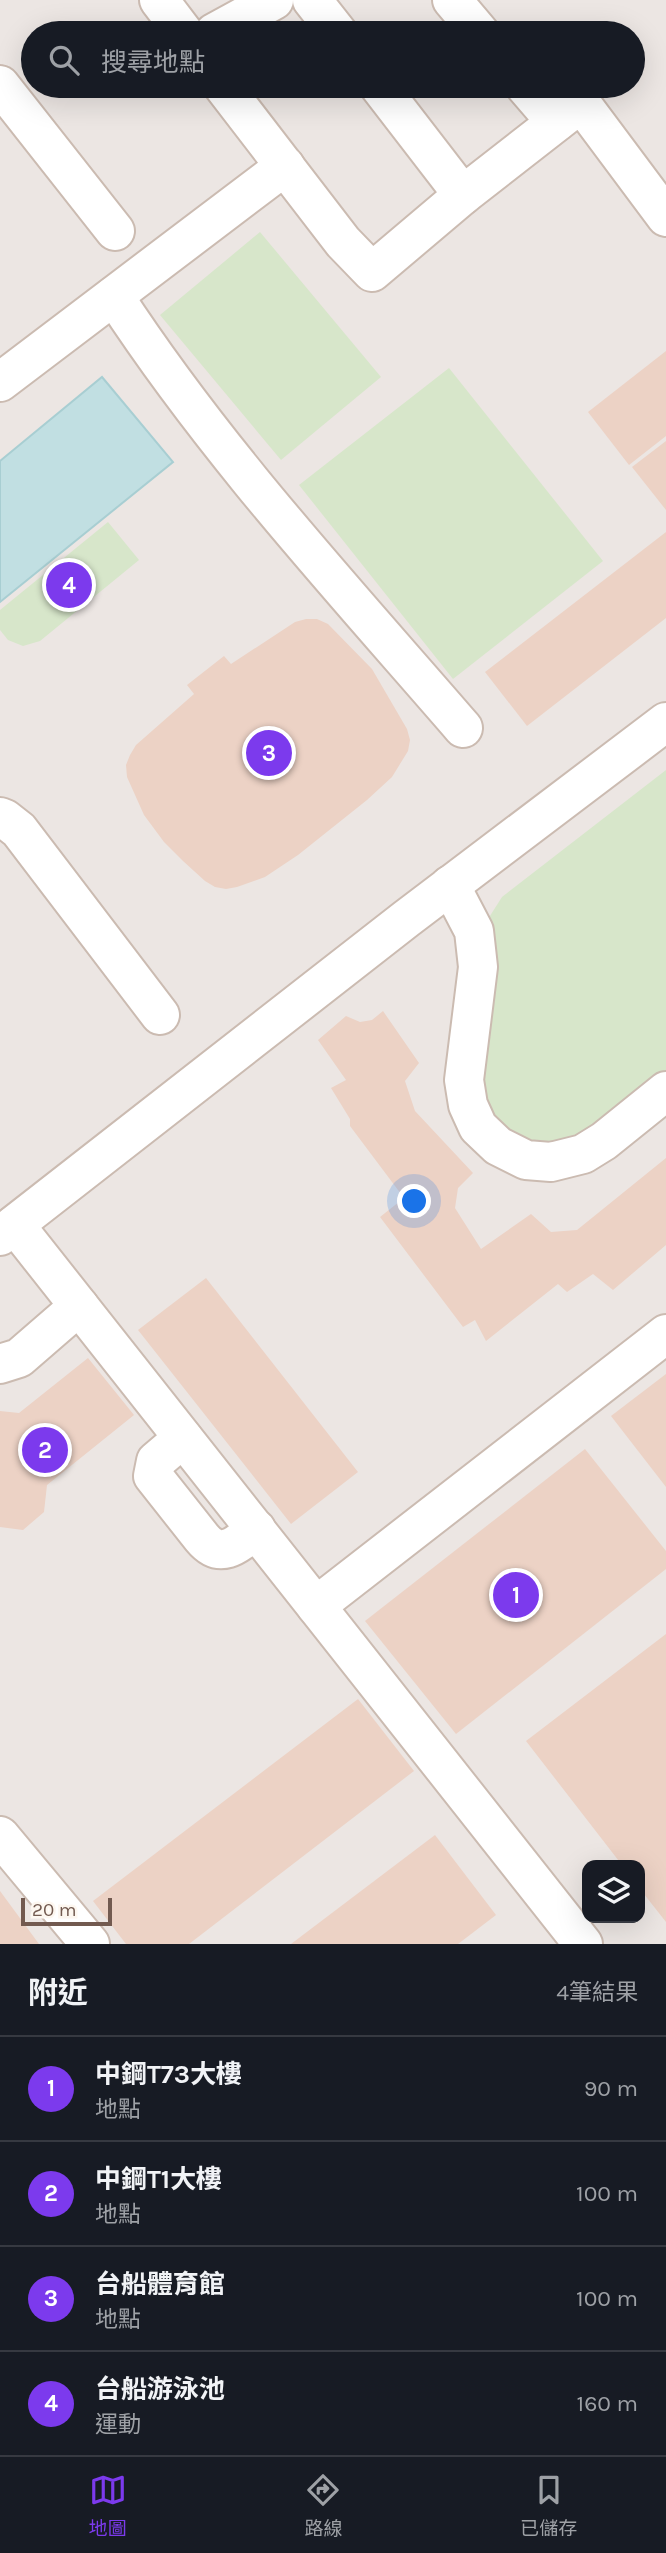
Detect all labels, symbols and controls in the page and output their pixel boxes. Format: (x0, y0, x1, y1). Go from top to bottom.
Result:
search box (21, 21, 645, 98)
icon: search (45, 41, 83, 79)
text: 搜尋地點 (101, 47, 205, 78)
pin: 4 (46, 559, 92, 611)
pin: 3 (246, 727, 292, 779)
your location (397, 1184, 431, 1218)
pin: 2 (22, 1424, 68, 1476)
pin: 1 (493, 1569, 539, 1621)
map controls (582, 1860, 645, 1923)
button: layers (582, 1860, 645, 1923)
scale bar (21, 1895, 112, 1927)
text: 20 m (32, 1899, 77, 1921)
text: 附近 (28, 1975, 88, 2011)
text: 4筆結果 (556, 1979, 638, 2006)
text: 中鋼T73大樓 (95, 2059, 242, 2090)
text: 1 (47, 2075, 55, 2102)
text: 90 m (584, 2075, 638, 2102)
text: 地點 (95, 2096, 141, 2123)
text: 中鋼T1大樓 (95, 2164, 222, 2195)
text: 2 (44, 2180, 58, 2207)
text: 100 m (576, 2180, 638, 2207)
text: 地點 (95, 2201, 141, 2228)
text: 台船體育館 (95, 2269, 225, 2300)
text: 3 (44, 2285, 58, 2312)
text: 100 m (576, 2285, 638, 2312)
text: 地點 (95, 2306, 141, 2333)
text: 台船游泳池 (95, 2374, 225, 2405)
text: 4 (44, 2390, 58, 2417)
text: 160 m (577, 2390, 638, 2417)
text: 運動 (95, 2411, 141, 2438)
tab: 地圖 (89, 2471, 127, 2540)
tab: 路線 (304, 2471, 342, 2540)
tab: 已儲存 (520, 2471, 577, 2540)

